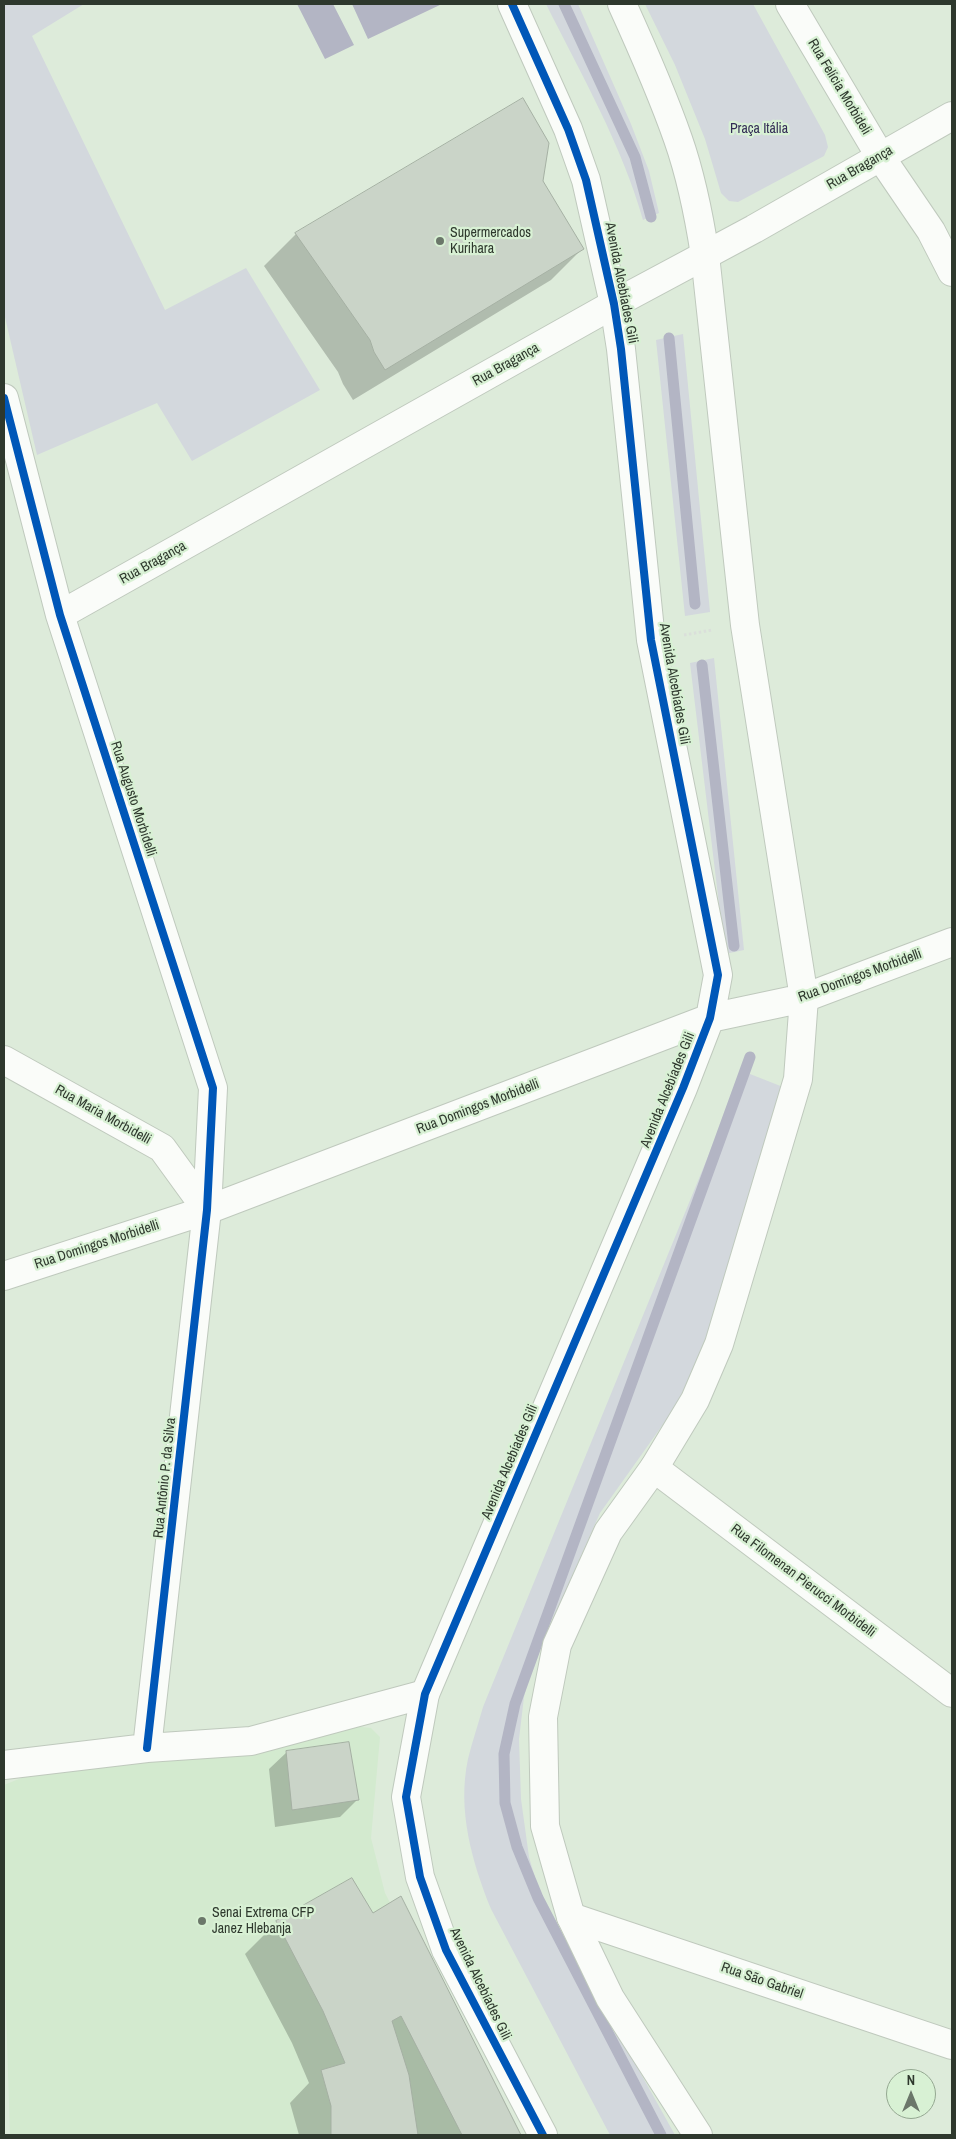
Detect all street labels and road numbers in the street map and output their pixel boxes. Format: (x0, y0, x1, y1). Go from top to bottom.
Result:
street label: Rua Felícia Morbideli (804, 36, 874, 138)
street label: Rua Bragança (824, 142, 896, 194)
street label: Avenida Alcebíades Gili (601, 221, 641, 345)
street label: Rua Bragança (470, 340, 542, 390)
street label: Rua Bragança (117, 538, 189, 588)
street label: Avenida Alcebíades Gili (655, 622, 693, 746)
street label: Rua Augusto Morbidelli (106, 739, 160, 859)
street label: Rua Domingos Morbidelli (796, 946, 924, 1006)
street label: Avenida Alcebíades Gili (637, 1030, 699, 1150)
street label: Rua Domingos Morbidelli (414, 1076, 542, 1138)
street label: Rua Maria Morbidelli (52, 1082, 154, 1148)
street label: Rua Domingos Morbidelli (33, 1217, 161, 1273)
street label: Avenida Alcebíades Gili (478, 1402, 542, 1522)
street label: Rua Antônio P. da Silva (150, 1417, 180, 1539)
street label: Rua Filomenan Pierucci Morbidelli (727, 1521, 879, 1641)
street label: Avenida Alcebíades Gili (445, 1925, 515, 2043)
street label: Rua São Gabriel (719, 1959, 805, 2003)

